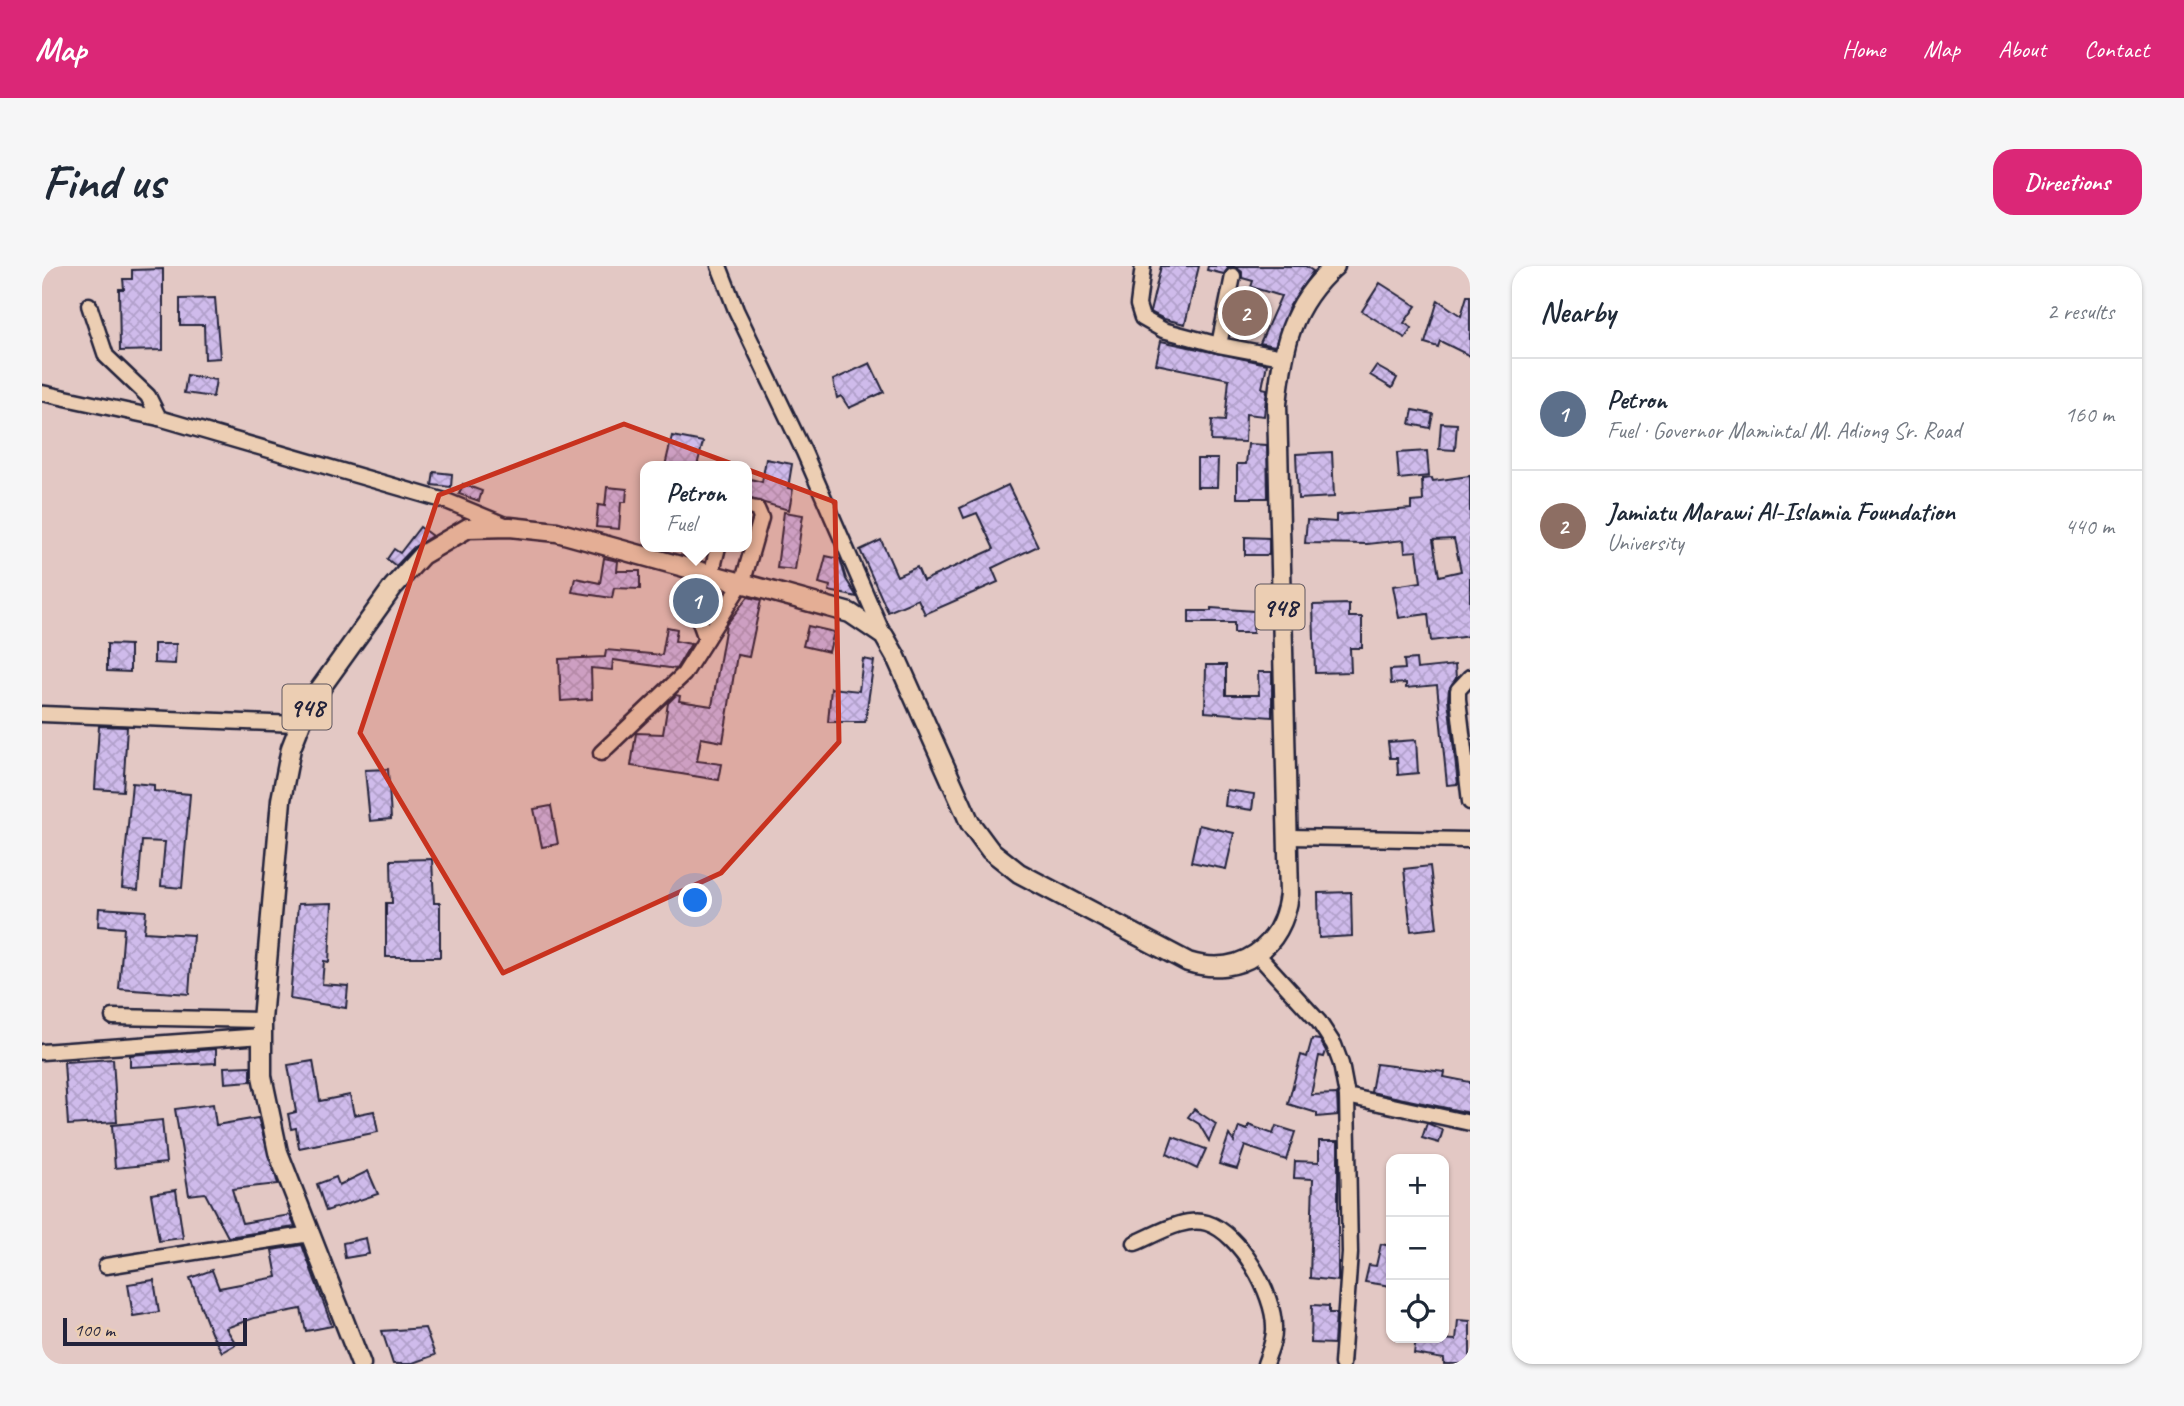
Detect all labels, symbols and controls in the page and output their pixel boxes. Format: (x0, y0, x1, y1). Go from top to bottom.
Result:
text: Map (35, 28, 86, 70)
text: Home (1842, 34, 1885, 64)
text: Map (1923, 34, 1960, 64)
text: About (1998, 34, 2046, 64)
text: Contact (2084, 34, 2149, 64)
button: Directions (1993, 149, 2142, 215)
text: Find us (42, 151, 164, 213)
pin: 2 (1222, 287, 1268, 339)
text: Nearby (1540, 293, 1616, 331)
text: 2 results (2047, 297, 2114, 326)
text: Petron (1607, 383, 1667, 416)
text: 1 (1558, 400, 1568, 429)
text: 160 m (2065, 400, 2114, 429)
text: Fuel · Governor Mamintal M. Adiong Sr. Road (1607, 416, 1961, 445)
popup (640, 461, 752, 552)
text: Petron (666, 476, 726, 509)
text: Jamiatu Marawi Al-Islamia Foundation (1607, 495, 1955, 528)
text: Fuel (666, 509, 696, 538)
text: 2 (1558, 512, 1568, 541)
text: 440 m (2065, 512, 2114, 541)
text: University (1607, 528, 1684, 557)
pin: 1 (673, 575, 719, 627)
road number: 948 (1256, 584, 1304, 630)
road number: 948 (282, 684, 332, 729)
your location (678, 883, 712, 917)
map controls (1386, 1154, 1449, 1343)
button: + (1386, 1154, 1449, 1217)
button: − (1386, 1217, 1449, 1280)
button: locate (1386, 1280, 1449, 1343)
scale bar (63, 1315, 247, 1347)
text: 100 m (74, 1318, 115, 1342)

